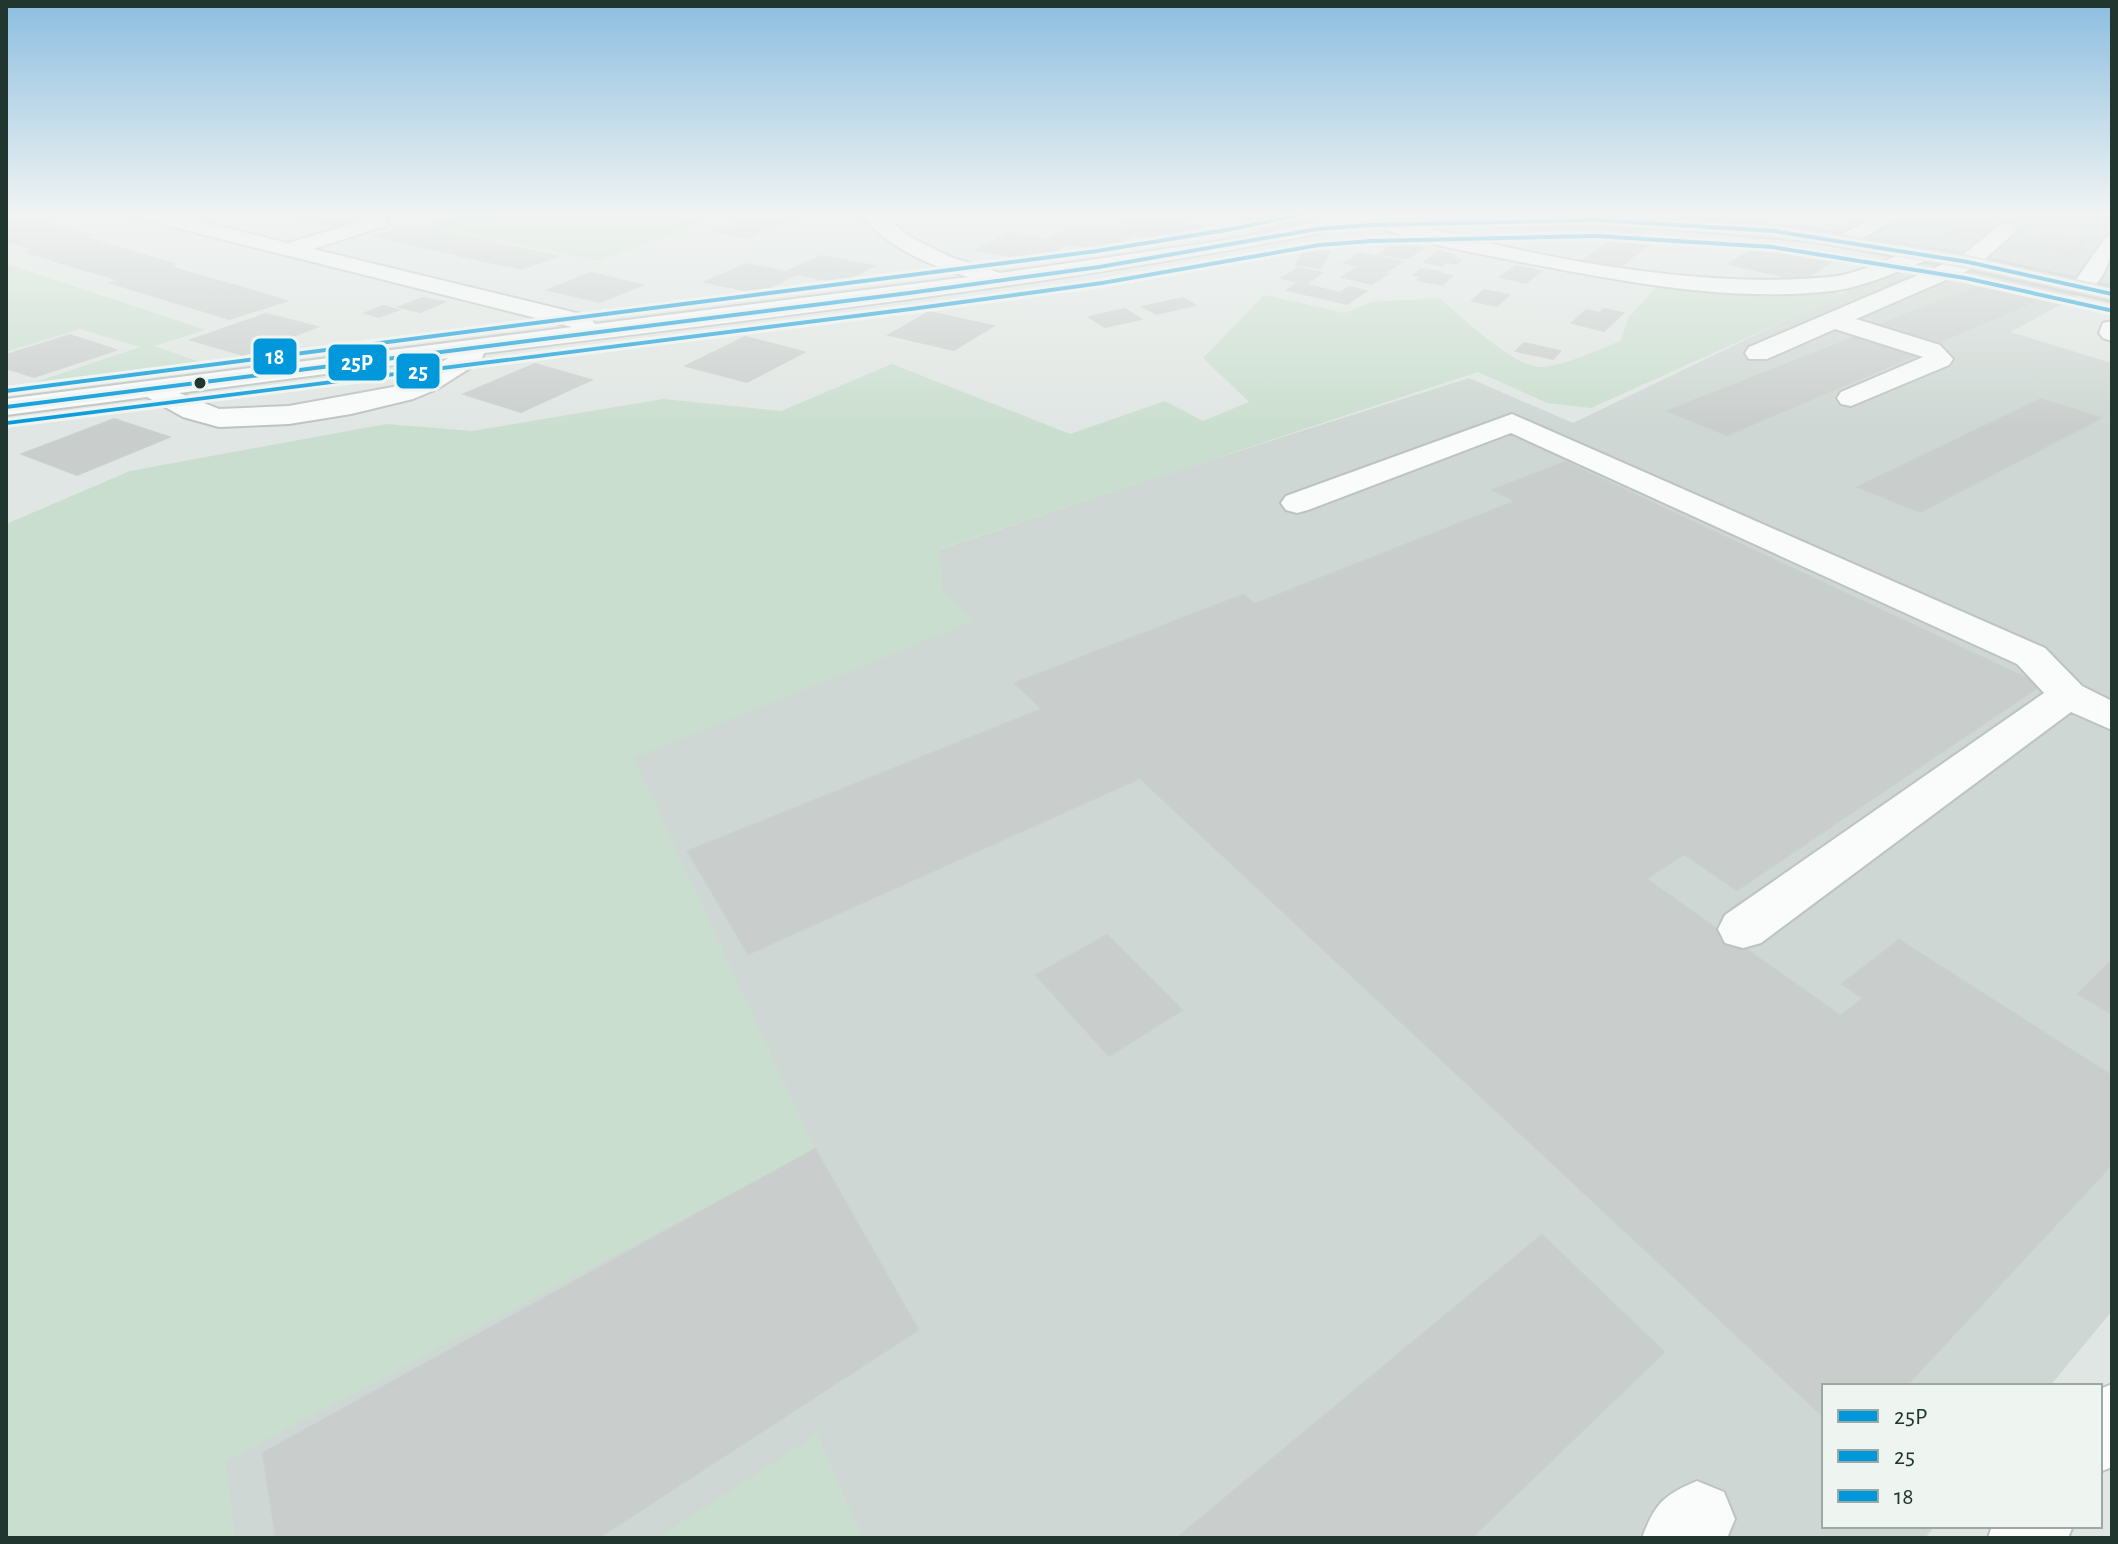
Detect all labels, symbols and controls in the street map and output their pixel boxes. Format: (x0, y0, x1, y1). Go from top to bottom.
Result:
line badge: 18 (252, 337, 298, 376)
line badge: 25P (327, 343, 388, 382)
text: 18 (266, 346, 284, 368)
text: 25P (341, 352, 373, 374)
line badge: 25 (395, 352, 441, 390)
text: 25 (408, 361, 428, 383)
unlabelled marker (192, 375, 208, 391)
legend (1822, 1384, 2102, 1528)
text: 25P (1894, 1405, 1927, 1429)
text: 25 (1894, 1445, 1915, 1469)
text: 18 (1894, 1485, 1914, 1509)

